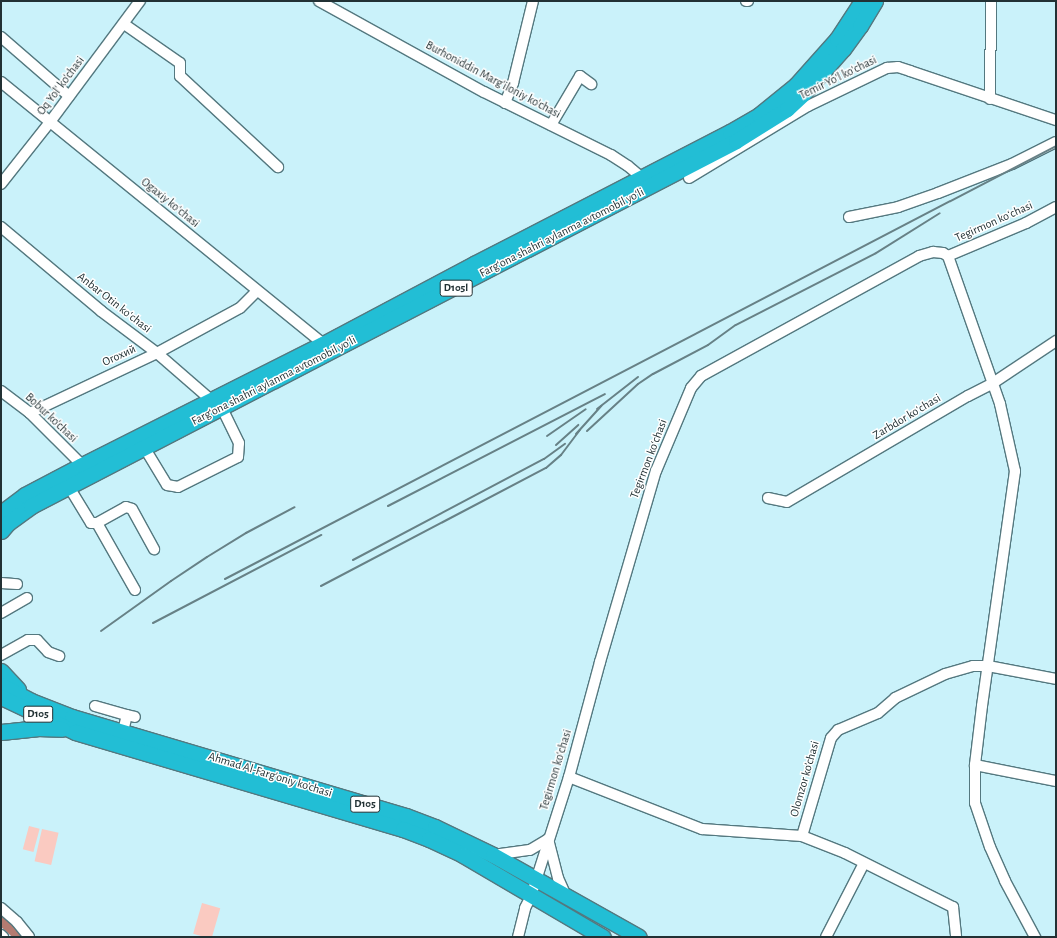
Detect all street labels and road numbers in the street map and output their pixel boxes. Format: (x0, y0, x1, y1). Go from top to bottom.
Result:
street label: Burhoniddin Marg'iloniy ko'chasi (423, 38, 563, 122)
street label: Temir Yoʻl koʻchasi (797, 53, 879, 103)
street label: Oq Yol' ko'chasi (34, 54, 88, 118)
street label: Ogaxiy koʻchasi (138, 175, 202, 231)
street label: Fargʻona shahri aylanma avtomobil yoʻli (477, 185, 647, 281)
street label: Tegirmon koʻchasi (953, 198, 1035, 246)
street label: Anbar Otin koʻchasi (74, 270, 154, 336)
road number: D105l (439, 279, 473, 297)
street label: Fargʻona shahri aylanma avtomobil yoʻli (189, 333, 359, 429)
street label: Огохий (100, 342, 138, 370)
street label: Bobur ko'chasi (22, 390, 80, 446)
street label: Zarbdor koʻchasi (870, 391, 944, 443)
street label: Tegirmon koʻchasi (627, 417, 671, 501)
road number: D105 (23, 705, 53, 723)
street label: Tegirmon koʻchasi (537, 728, 575, 812)
street label: Olomzor ko'chasi (787, 739, 823, 819)
street label: Ahmad Al-Farg'oniy ko'chasi (206, 749, 334, 801)
road number: D105 (350, 795, 380, 813)

